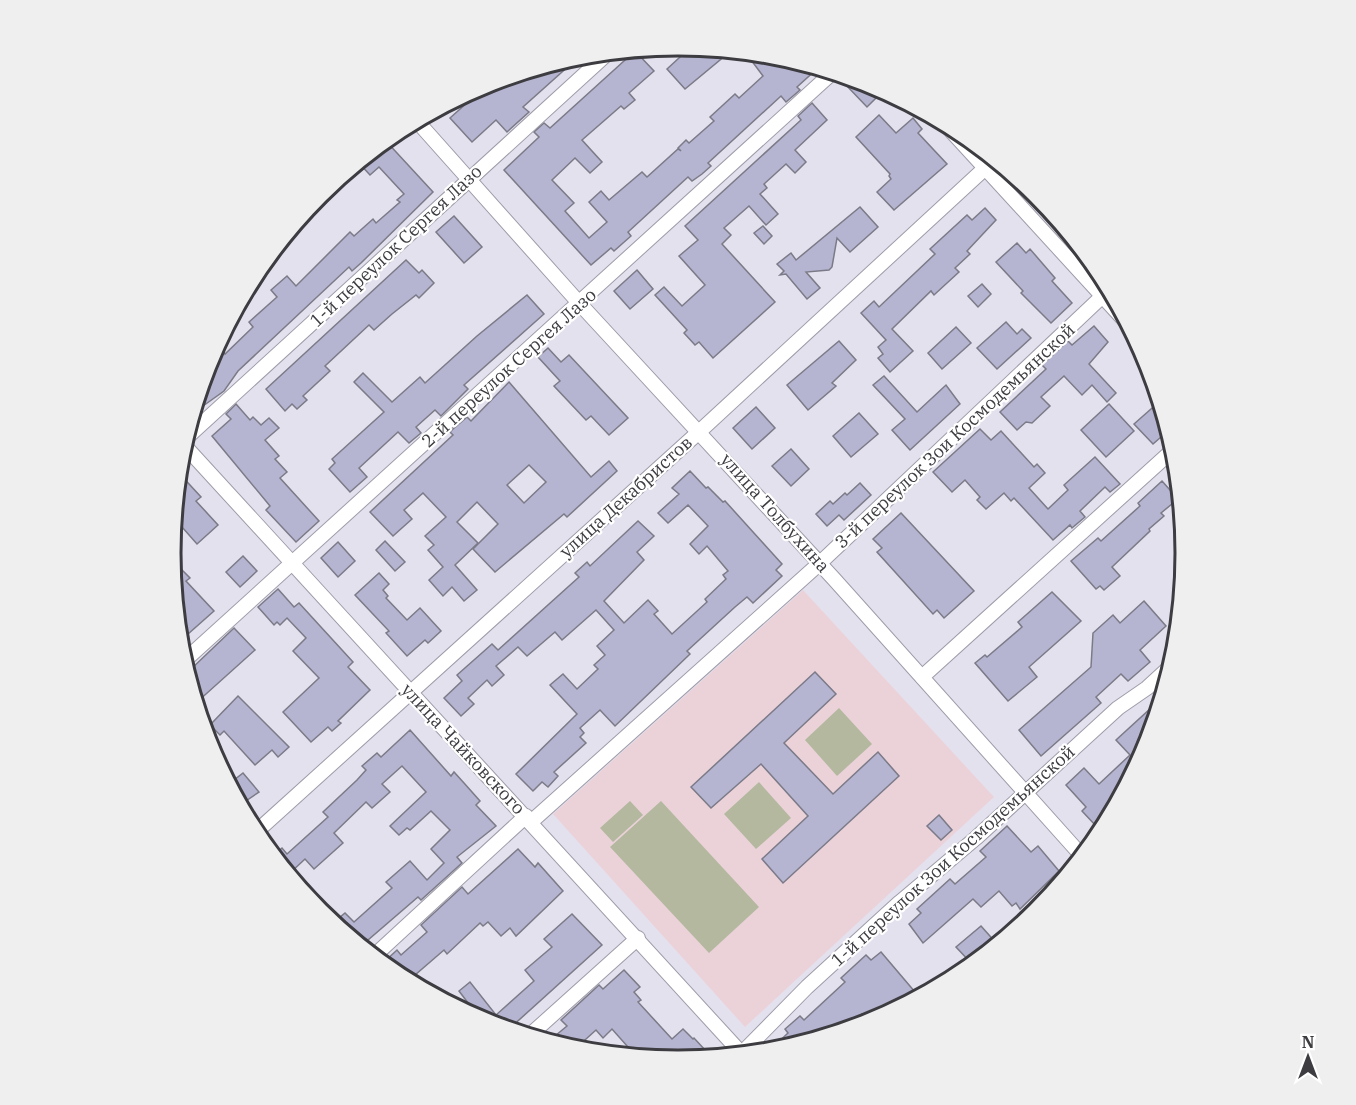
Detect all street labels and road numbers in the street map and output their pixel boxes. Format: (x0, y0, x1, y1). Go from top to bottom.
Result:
street label: 1-й переулок Сергея Лазо (305, 160, 487, 332)
street label: 2-й переулок Сергея Лазо (416, 283, 601, 452)
street label: 3-й переулок Зои Космодемьянской (830, 318, 1080, 553)
street label: улица Декабристов (554, 431, 697, 562)
street label: улица Толбухина (716, 448, 835, 577)
street label: улица Чайковского (397, 678, 530, 819)
street label: 1-й переулок Зои Космодемьянской (826, 740, 1079, 971)

